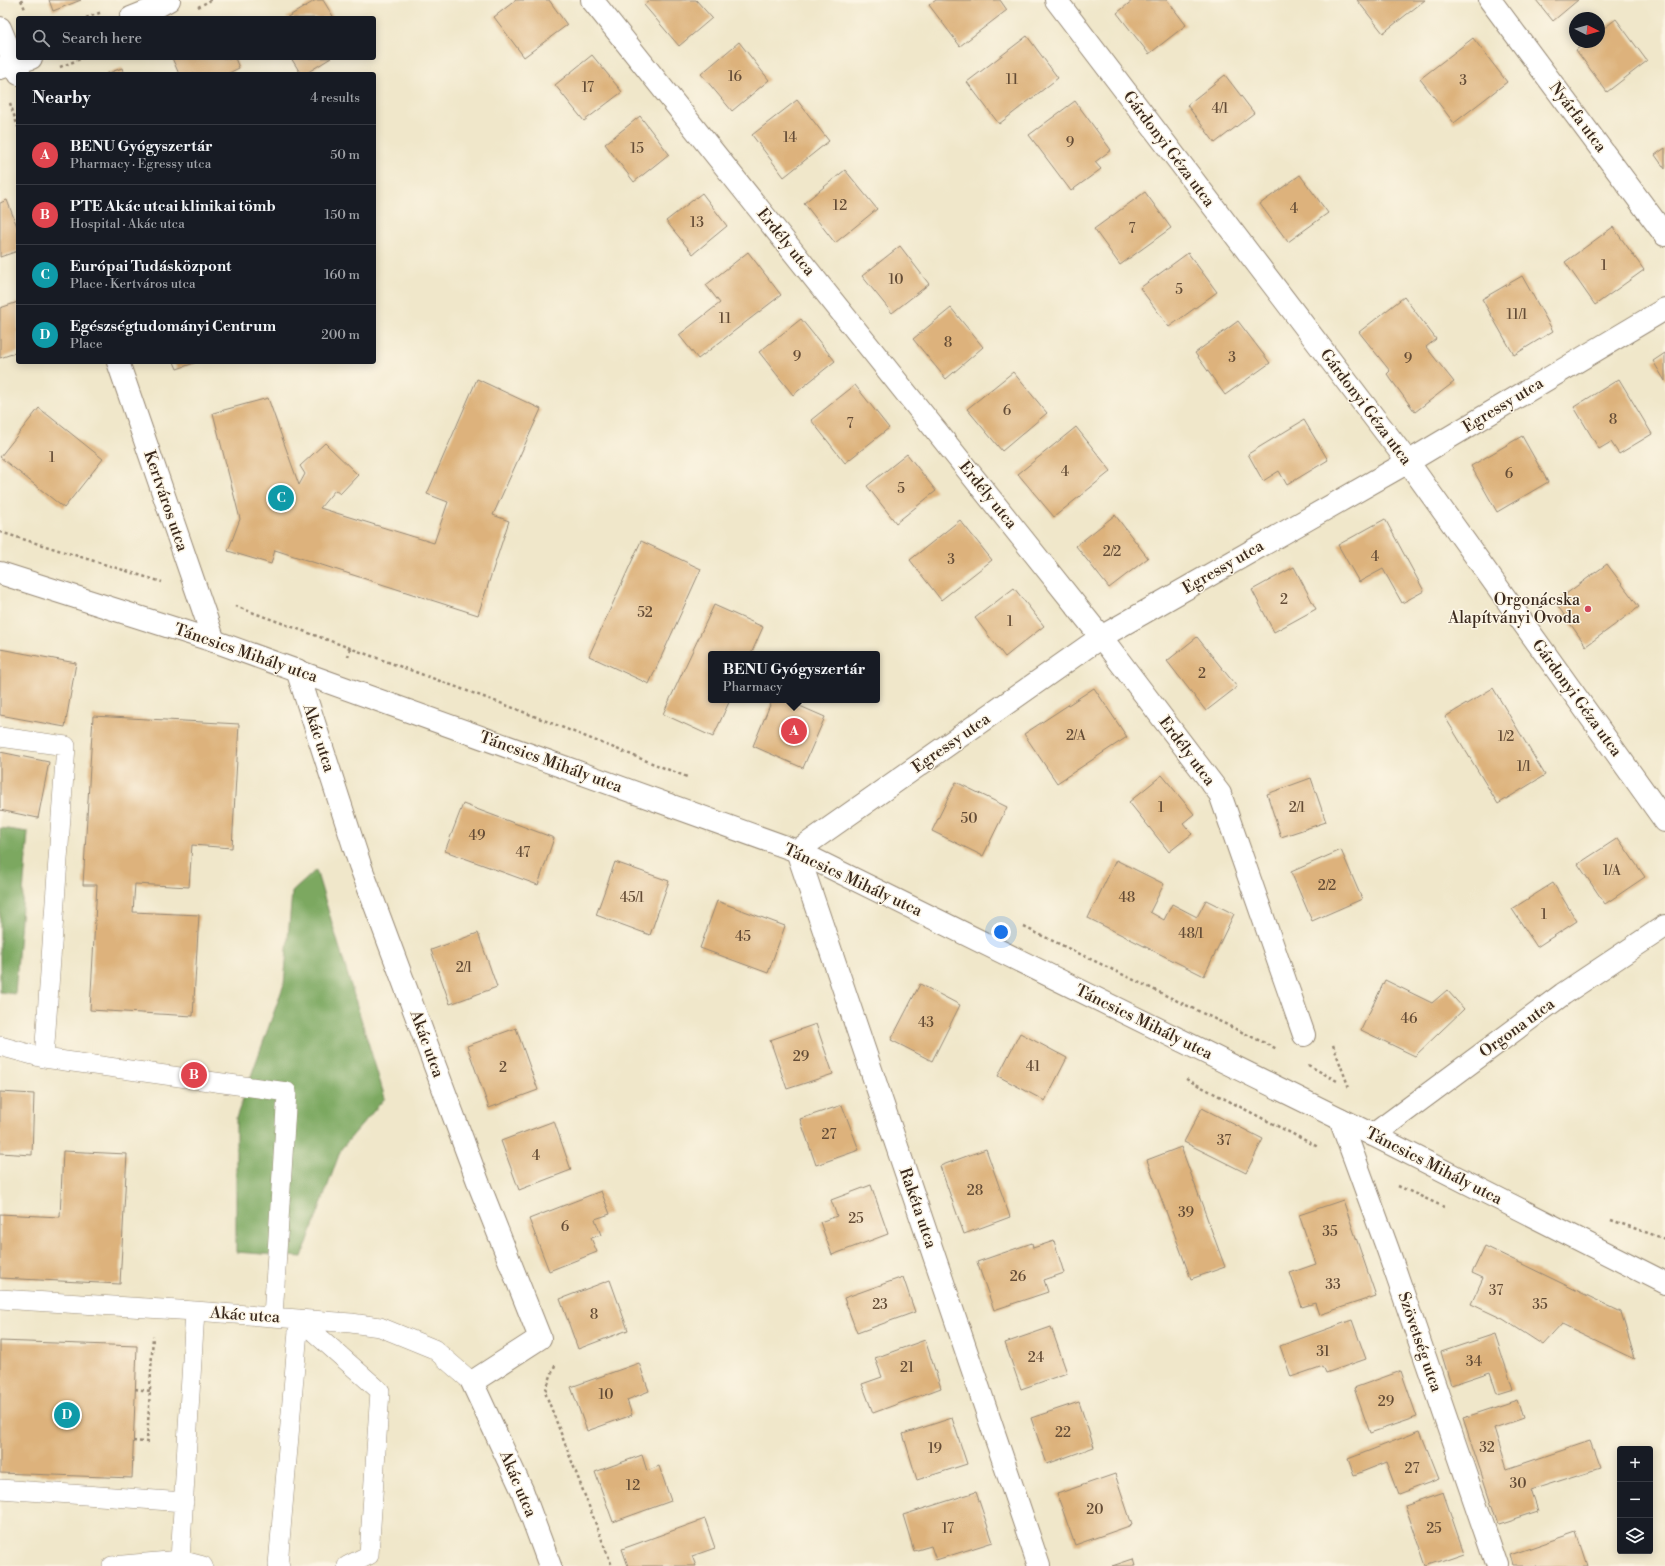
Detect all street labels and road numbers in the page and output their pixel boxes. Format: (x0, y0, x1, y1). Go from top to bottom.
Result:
street label: Nyárfa utca (1545, 78, 1611, 157)
street label: Gárdonyi Géza utca (1119, 87, 1220, 212)
street label: Erdély utca (753, 204, 820, 281)
street label: Gárdonyi Géza utca (1316, 345, 1417, 470)
street label: Egressy utca (1459, 373, 1548, 437)
street label: Kertváros utca (139, 448, 193, 555)
street label: Erdély utca (955, 457, 1022, 534)
street label: Egressy utca (1179, 535, 1268, 598)
street label: Táncsics Mihály utca (172, 619, 321, 687)
street label: Gárdonyi Géza utca (1528, 635, 1627, 761)
street label: Akác utca (298, 701, 340, 775)
street label: Egressy utca (908, 708, 995, 777)
street label: Erdély utca (1154, 712, 1220, 790)
street label: Táncsics Mihály utca (477, 727, 626, 797)
street label: Táncsics Mihály utca (781, 839, 926, 921)
street label: Táncsics Mihály utca (1072, 980, 1217, 1064)
street label: Orgona utca (1475, 993, 1559, 1062)
street label: Akác utca (405, 1007, 449, 1081)
street label: Táncsics Mihály utca (1362, 1123, 1506, 1209)
street label: Rakéta utca (895, 1165, 941, 1252)
street label: Szövetség utca (1394, 1289, 1447, 1395)
street label: Akác utca (208, 1303, 282, 1327)
street label: Akác utca (495, 1447, 541, 1521)

